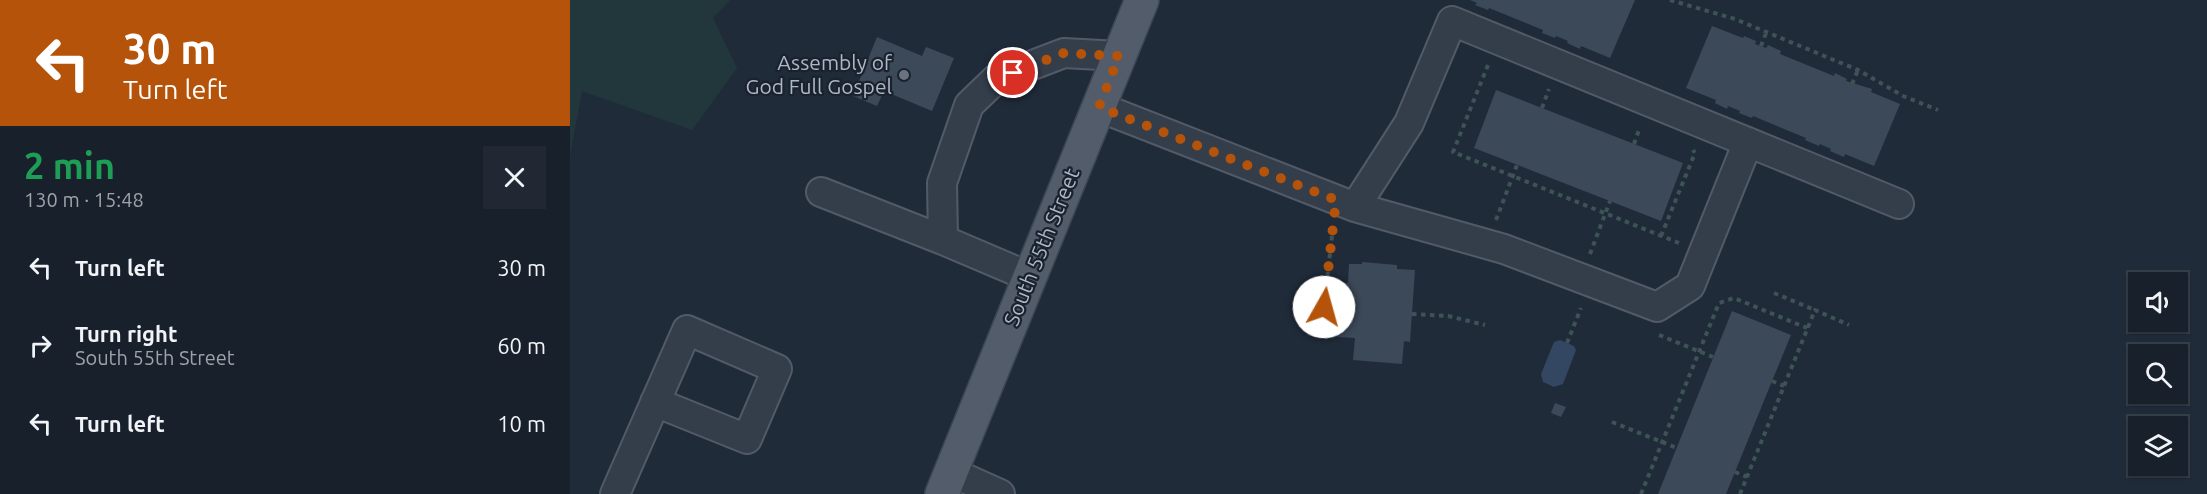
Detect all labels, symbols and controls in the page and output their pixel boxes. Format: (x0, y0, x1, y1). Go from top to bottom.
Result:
icon: left (24, 24, 102, 102)
text: 30 m (123, 25, 217, 72)
pin (987, 47, 1038, 98)
place label: Assembly of God Full Gospel (745, 50, 893, 98)
icon: arrive (996, 56, 1029, 89)
marker: Assembly of God Full Gospel (897, 68, 911, 82)
text: Turn left (123, 74, 227, 104)
text: 2 min (24, 145, 115, 186)
button: close (483, 146, 546, 209)
street label: South 55th Street (999, 164, 1084, 329)
text: 130 m · 15:48 (24, 188, 144, 211)
icon: left (24, 251, 57, 284)
text: Turn left (75, 255, 165, 280)
text: 30 m (497, 255, 546, 280)
map controls (2128, 272, 2188, 476)
button: sound (2128, 272, 2188, 332)
position arrow (1292, 275, 1356, 339)
text: Turn right (75, 321, 177, 346)
icon: right (24, 329, 57, 362)
text: 60 m (497, 333, 546, 358)
button: search (2128, 344, 2188, 404)
text: South 55th Street (75, 346, 235, 369)
icon: left (24, 407, 57, 440)
text: Turn left (75, 411, 165, 436)
text: 10 m (497, 411, 546, 436)
button: layers (2128, 416, 2188, 476)

